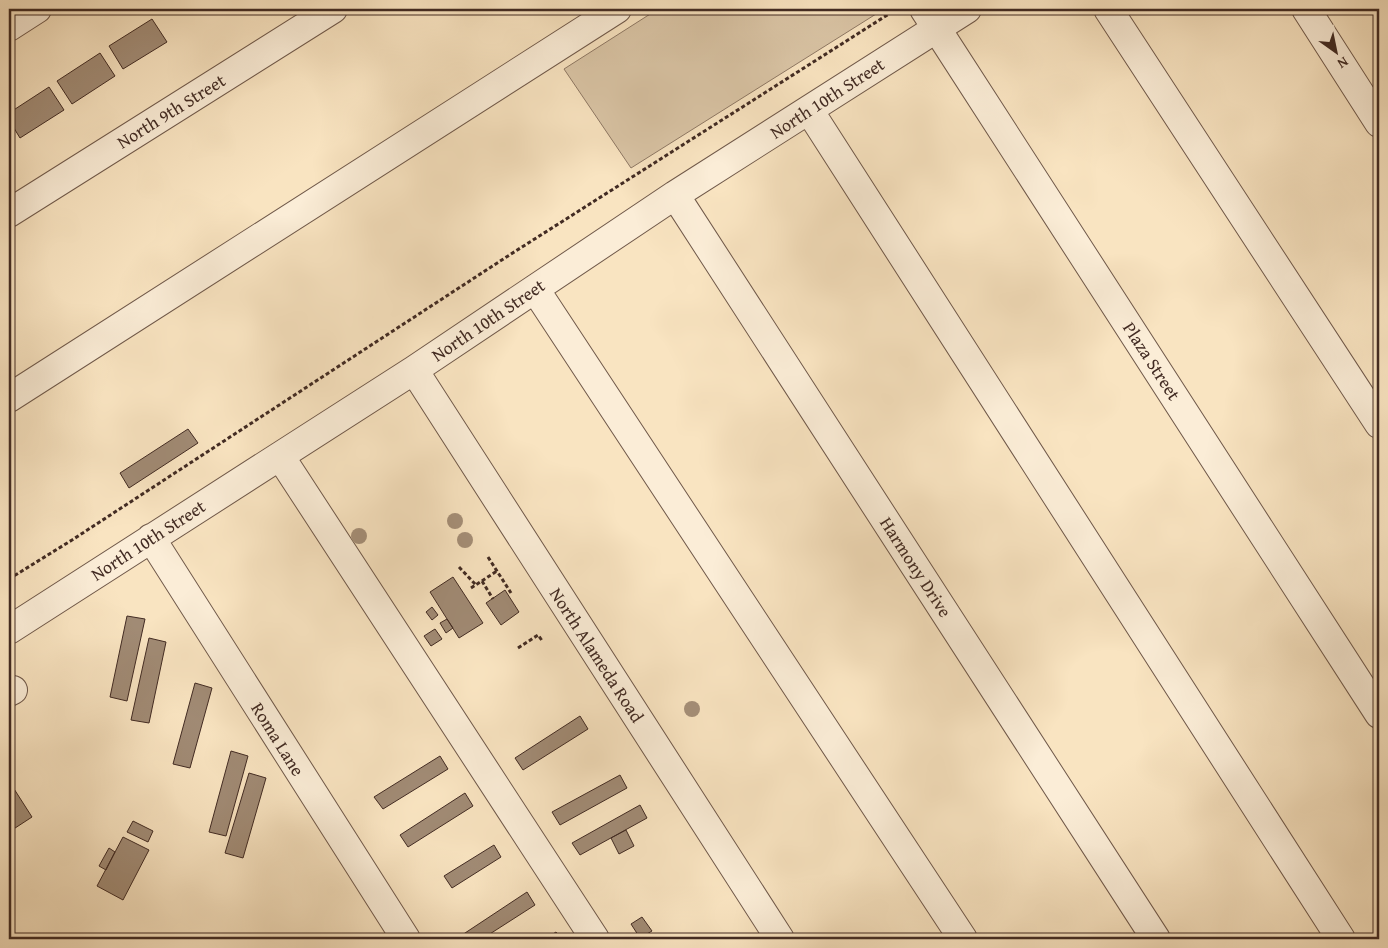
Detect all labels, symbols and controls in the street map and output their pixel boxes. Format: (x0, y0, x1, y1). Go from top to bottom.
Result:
north arrow (1310, 28, 1360, 78)
street label: North 10th Street (764, 50, 890, 145)
text: N (1333, 52, 1352, 74)
street label: North 9th Street (112, 67, 231, 155)
street label: North 10th Street (426, 272, 551, 368)
street label: Plaza Street (1116, 316, 1188, 406)
street label: North 10th Street (85, 492, 211, 587)
street label: Harmony Drive (873, 511, 959, 623)
street label: North Alameda Road (543, 582, 651, 728)
street label: Roma Lane (245, 697, 311, 781)

